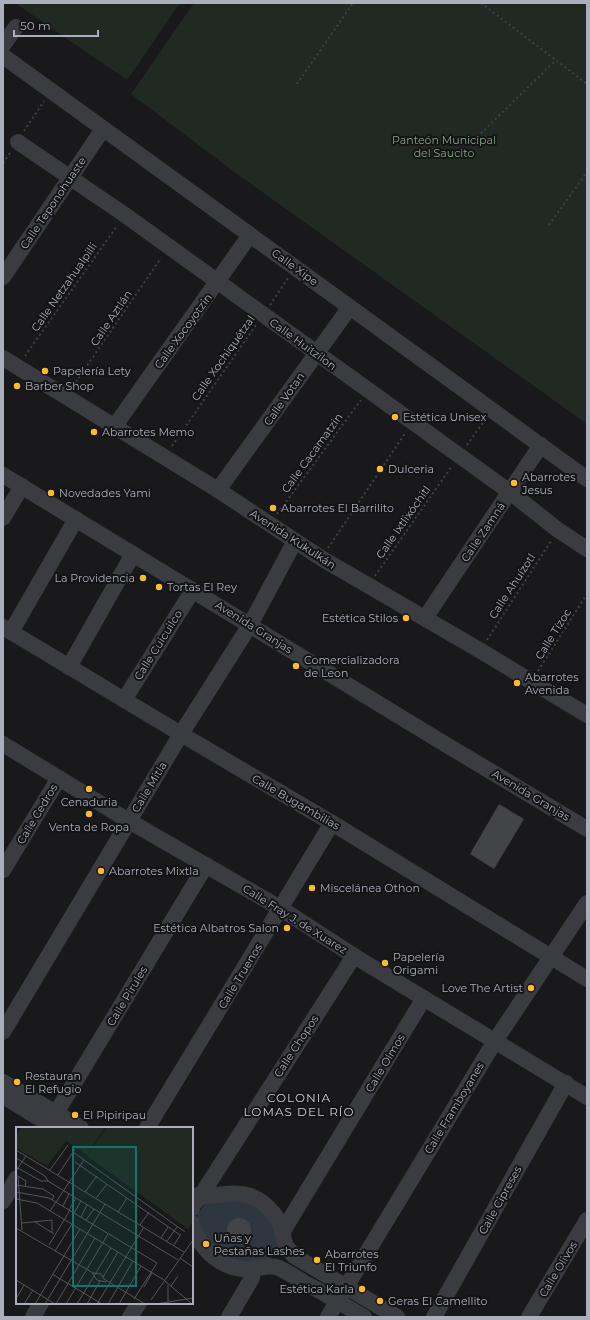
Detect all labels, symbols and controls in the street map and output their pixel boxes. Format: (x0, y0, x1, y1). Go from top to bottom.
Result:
scale bar (14, 12, 98, 38)
text: 50 m (20, 18, 51, 33)
park label: Panteón Municipal del Saucito (392, 133, 496, 160)
street label: Calle Teponohuaste (17, 154, 89, 252)
street label: Calle Netzahualpilli (28, 240, 100, 334)
street label: Calle Xipe (269, 245, 321, 289)
street label: Calle Aztlán (87, 287, 135, 349)
street label: Calle Xocoyotzin (151, 291, 215, 371)
street label: Calle Xochiquétzal (188, 313, 258, 403)
street label: Calle Huitzilon (267, 315, 339, 373)
place label: Papelería Lety (53, 364, 131, 378)
marker: Papelería Lety (40, 366, 50, 376)
street label: Calle Votan (261, 370, 307, 428)
place label: Barber Shop (25, 379, 94, 393)
marker: Barber Shop (12, 381, 22, 391)
street label: Calle Cacamatzin (278, 410, 346, 496)
place label: Estética Unisex (403, 410, 486, 424)
marker: Estética Unisex (390, 412, 400, 422)
place label: Abarrotes Memo (102, 425, 194, 439)
marker: Abarrotes Memo (89, 427, 99, 437)
place label: Dulceria (388, 462, 434, 476)
marker: Dulceria (375, 464, 385, 474)
place label: Abarrotes Jesus (521, 470, 576, 497)
marker: Abarrotes Jesus (509, 478, 519, 488)
street label: Calle Ixtlixóchitl (373, 483, 433, 561)
place label: Novedades Yami (59, 486, 151, 500)
marker: Novedades Yami (46, 488, 56, 498)
street label: Calle Zamná (458, 500, 508, 564)
place label: Abarrotes El Barrilito (281, 501, 394, 515)
marker: Abarrotes El Barrilito (268, 503, 278, 513)
street label: Avenida Kukulkán (247, 506, 339, 572)
street label: Calle Ahuízotl (486, 551, 538, 621)
place label: La Providencia (54, 571, 135, 585)
marker: La Providencia (138, 573, 148, 583)
place label: Tortas El Rey (167, 580, 237, 594)
marker: Tortas El Rey (154, 582, 164, 592)
street label: Avenida Granjas (213, 598, 296, 657)
street label: Calle Tízoc (532, 606, 574, 662)
street label: Calle Cuicuilco (131, 607, 185, 683)
place label: Estética Stilos (322, 611, 399, 625)
marker: Estética Stilos (401, 613, 411, 623)
place label: Comercializadora de Leon (304, 653, 399, 680)
marker: Comercializadora de Leon (291, 661, 301, 671)
place label: Abarrotes Avenida (525, 670, 579, 697)
marker: Abarrotes Avenida (512, 678, 522, 688)
street label: Calle Mitla (128, 759, 170, 815)
street label: Avenida Granjas (489, 766, 573, 824)
street label: Calle Bugambilias (250, 771, 343, 833)
street label: Calle Cedros (14, 781, 61, 847)
marker: Cenaduria (84, 784, 94, 794)
place label: Cenaduria (61, 795, 117, 809)
marker: Venta de Ropa (84, 809, 94, 819)
place label: Venta de Ropa (49, 820, 129, 834)
place label: Abarrotes Mixtla (109, 864, 199, 878)
marker: Abarrotes Mixtla (96, 866, 106, 876)
street label: Calle Fray J. de Xuarez (240, 881, 350, 957)
place label: Miscelánea Othon (320, 881, 420, 895)
marker: Miscelánea Othon (307, 883, 317, 893)
place label: Estética Albatros Salon (153, 921, 279, 935)
marker: Estética Albatros Salon (282, 923, 292, 933)
street label: Calle Truenos (215, 940, 265, 1011)
place label: Papelería Origami (393, 950, 445, 977)
marker: Papelería Origami (380, 958, 390, 968)
street label: Calle Pirules (104, 963, 151, 1028)
place label: Love The Artist (442, 981, 524, 995)
marker: Love The Artist (526, 983, 536, 993)
street label: Calle Chopos (271, 1012, 322, 1080)
street label: Calle Olmos (362, 1031, 408, 1095)
street label: Calle Framboyanes (421, 1059, 487, 1156)
place label: Restauran El Refugio (25, 1069, 81, 1096)
marker: Restauran El Refugio (12, 1077, 22, 1087)
district label: COLONIA LOMAS DEL RÍO (243, 1090, 355, 1119)
place label: El Pipiripau (83, 1108, 146, 1122)
marker: El Pipiripau (70, 1110, 80, 1120)
inset map (16, 1127, 193, 1304)
street label: Calle Cipreses (475, 1163, 525, 1237)
place label: Uñas y Pestañas Lashes (214, 1231, 305, 1258)
street label: Calle Olivos (536, 1238, 581, 1300)
marker: Uñas y Pestañas Lashes (201, 1239, 211, 1249)
place label: Abarrotes El Triunfo (325, 1247, 379, 1274)
marker: Abarrotes El Triunfo (312, 1255, 322, 1265)
place label: Estética Karla (280, 1282, 354, 1296)
marker: Estética Karla (357, 1284, 367, 1294)
place label: Geras El Camellito (388, 1294, 488, 1308)
marker: Geras El Camellito (375, 1296, 385, 1306)

